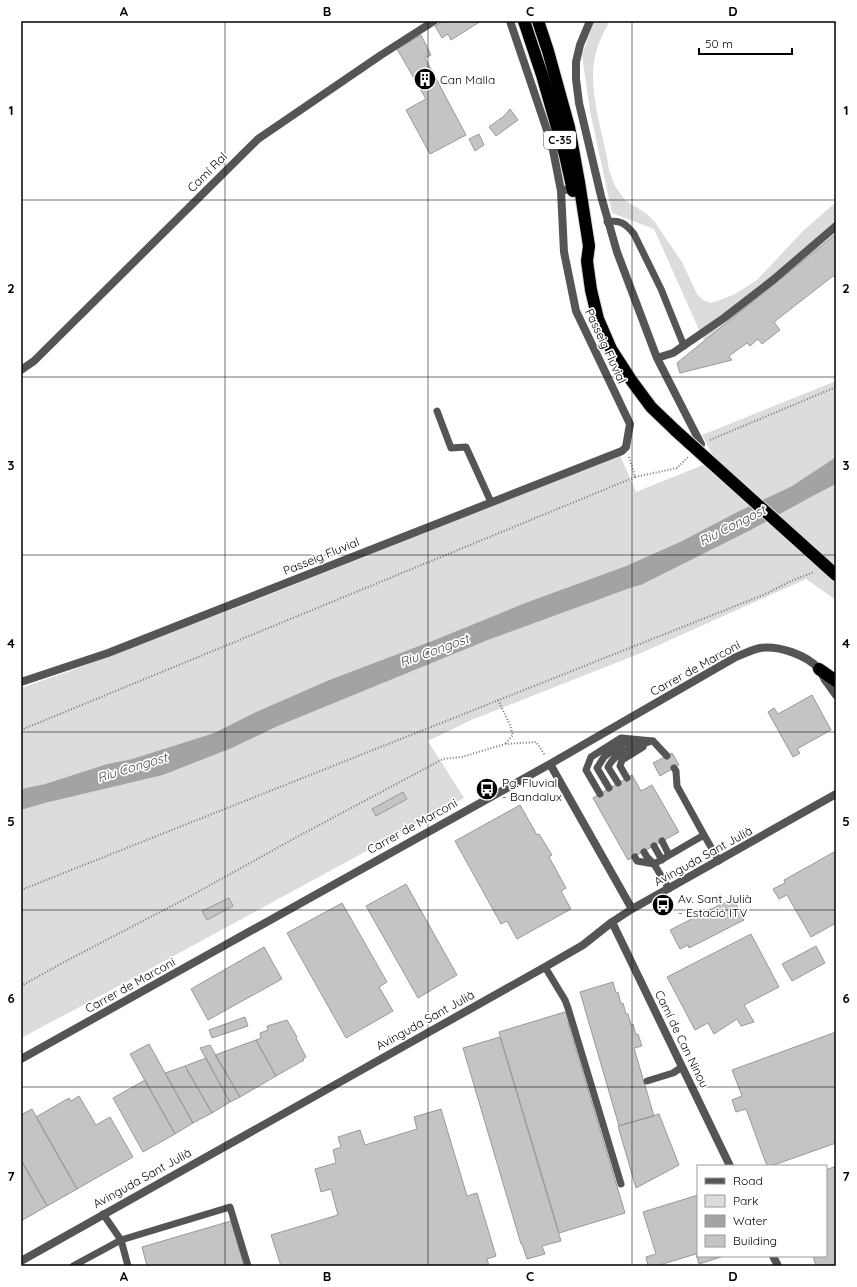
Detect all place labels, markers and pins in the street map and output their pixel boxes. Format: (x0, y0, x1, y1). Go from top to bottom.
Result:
building icon: Can Malla (412, 66, 438, 92)
place label: Can Malla (440, 72, 495, 87)
place label: Pg. Fluvial - Bandalux (502, 775, 562, 804)
bus stop icon: Pg. Fluvial - Bandalux (474, 776, 500, 802)
place label: Av. Sant Julià - Estació ITV (678, 891, 752, 920)
bus stop icon: Av. Sant Julià - Estació ITV (650, 892, 676, 918)

